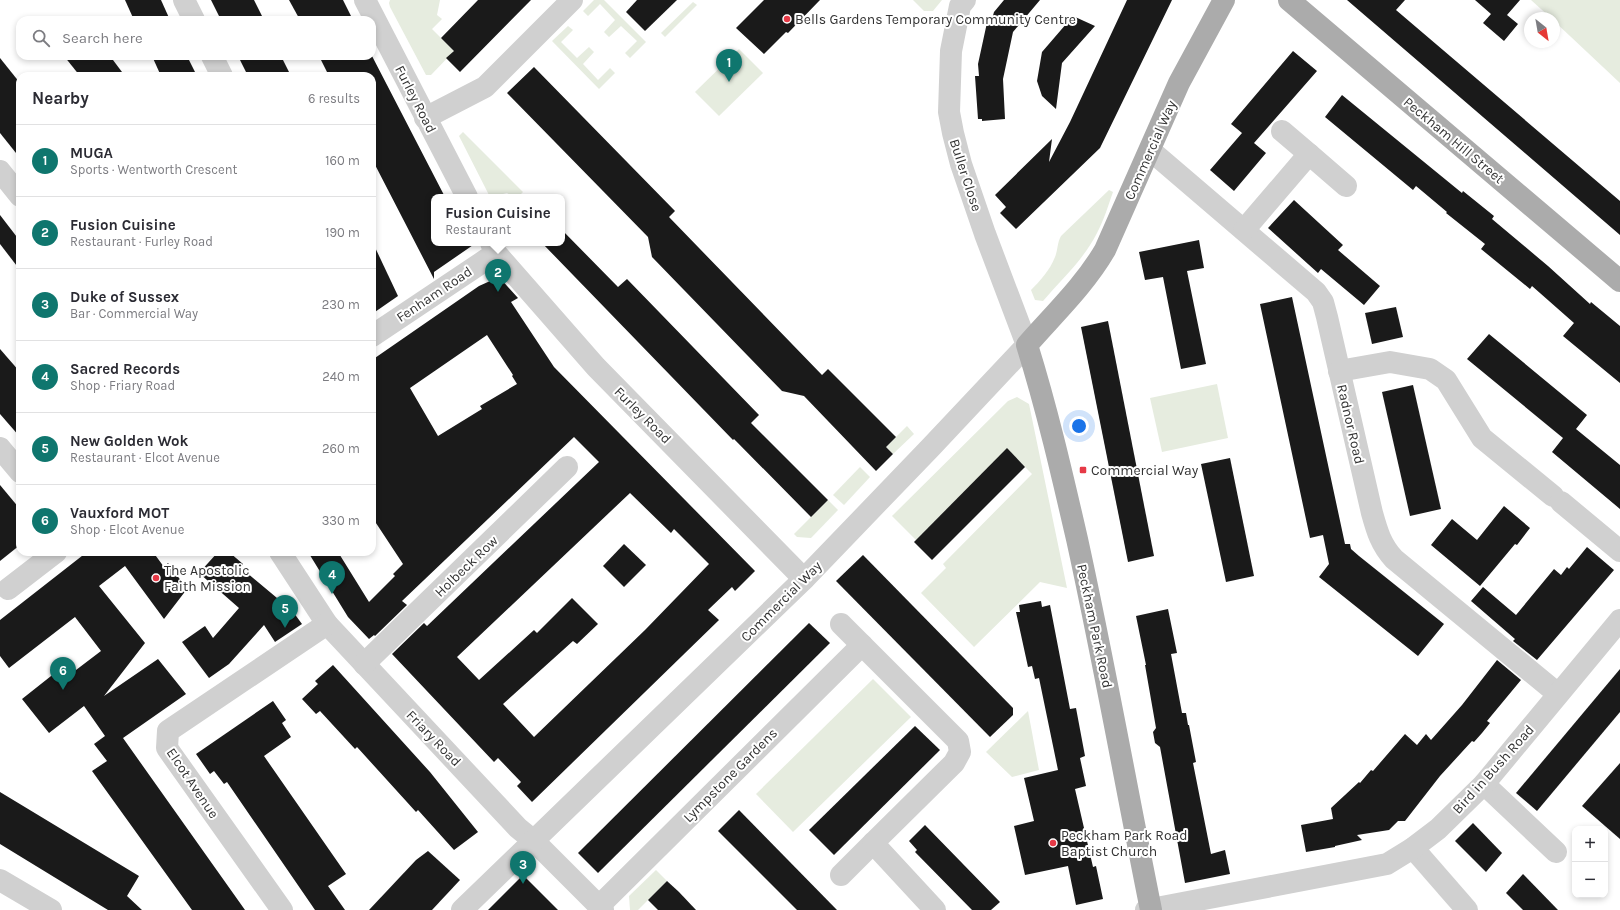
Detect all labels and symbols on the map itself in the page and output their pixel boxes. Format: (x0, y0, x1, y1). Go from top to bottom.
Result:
place label: Bells Gardens Temporary Community Centre (795, 11, 1076, 28)
north arrow (1524, 12, 1560, 48)
marker: Bells Gardens Temporary Community Centre (782, 14, 792, 24)
pin: 1 (716, 49, 742, 82)
street label: Furley Road (391, 63, 440, 136)
street label: Peckham Hill Street (1400, 93, 1507, 187)
street label: Commercial Way (1121, 97, 1180, 203)
street label: Buller Close (946, 137, 985, 214)
pin: 2 (485, 259, 511, 292)
street label: Fenham Road (393, 263, 475, 326)
street label: Furley Road (611, 383, 675, 447)
street label: Radnor Road (1333, 383, 1368, 466)
your location (1069, 416, 1089, 436)
place label: Commercial Way (1091, 462, 1199, 479)
marker: Commercial Way (1078, 465, 1088, 475)
street label: Holbeck Row (431, 532, 501, 601)
street label: Commercial Way (737, 557, 826, 645)
pin: 4 (319, 561, 345, 594)
place label: The Apostolic Faith Mission (164, 562, 251, 595)
street label: Peckham Park Road (1073, 562, 1116, 690)
marker: The Apostolic Faith Mission (151, 573, 161, 583)
pin: 5 (272, 595, 298, 628)
pin: 6 (50, 657, 76, 690)
street label: Friary Road (403, 707, 465, 770)
street label: Bird in Bush Road (1449, 721, 1538, 817)
street label: Lympstone Gardens (680, 725, 781, 826)
street label: Elcot Avenue (163, 745, 222, 822)
place label: Peckham Park Road Baptist Church (1061, 827, 1188, 860)
marker: Peckham Park Road Baptist Church (1048, 838, 1058, 848)
pin: 3 (510, 851, 536, 884)

